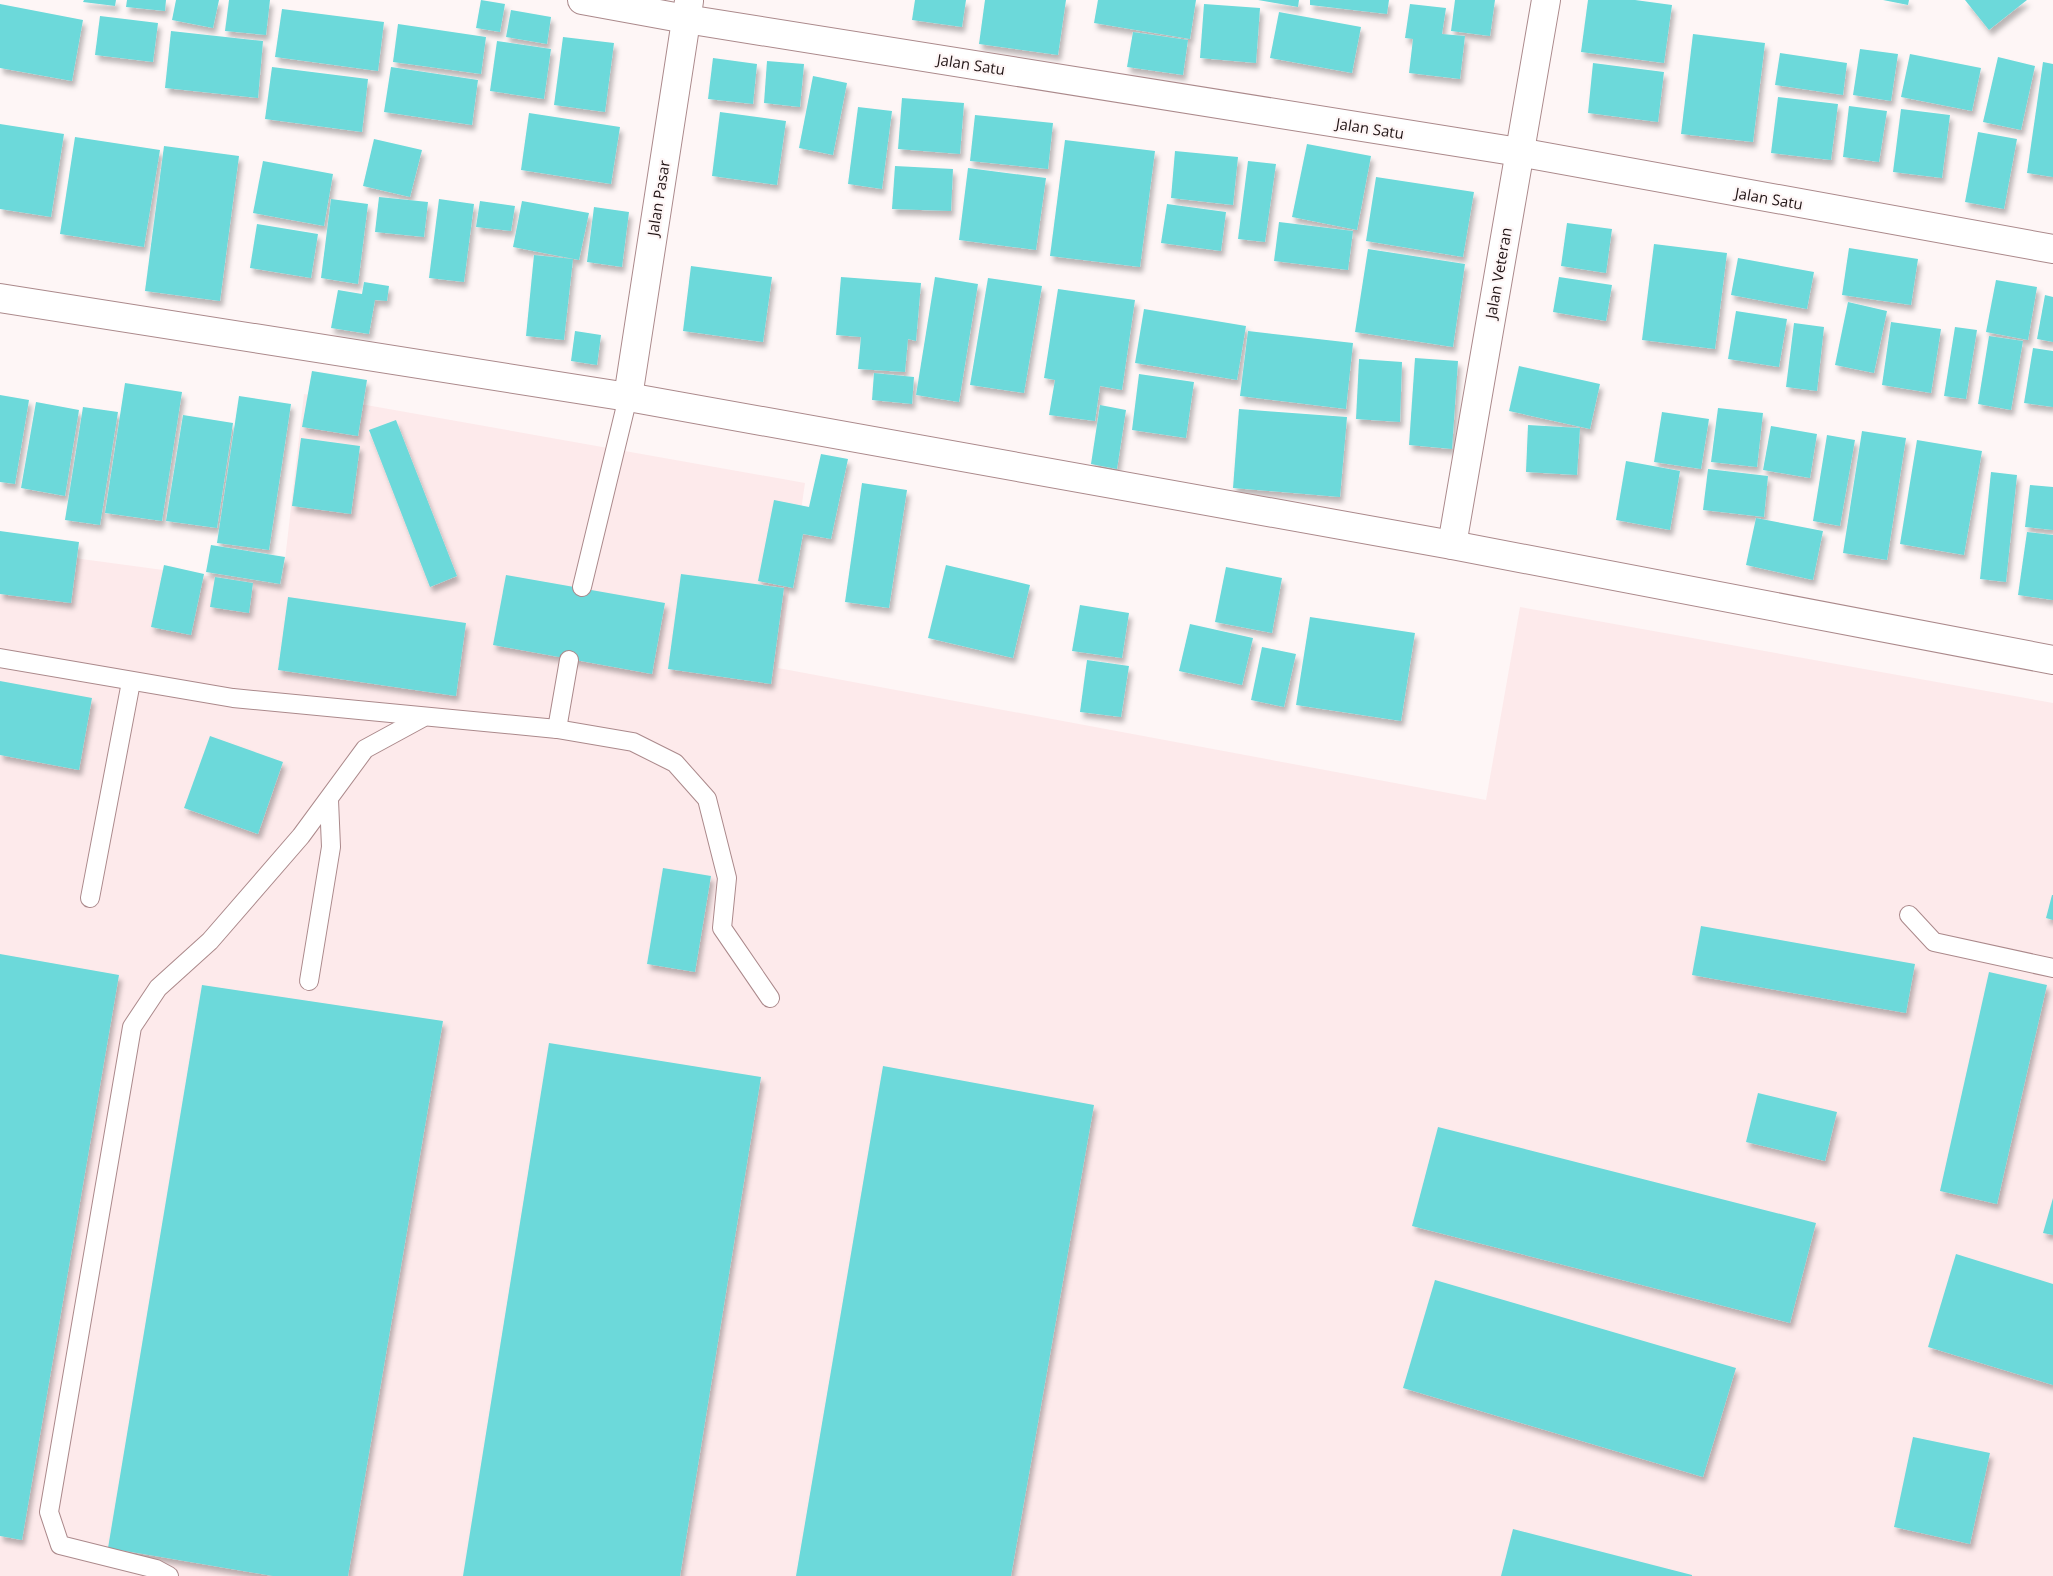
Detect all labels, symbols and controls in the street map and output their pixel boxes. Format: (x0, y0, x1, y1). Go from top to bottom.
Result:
street label: Jalan Satu (934, 48, 1006, 79)
street label: Jalan Satu (1333, 112, 1405, 143)
street label: Jalan Pasar (642, 159, 674, 239)
street label: Jalan Satu (1731, 182, 1805, 214)
street label: Jalan Veteran (1480, 226, 1516, 322)

